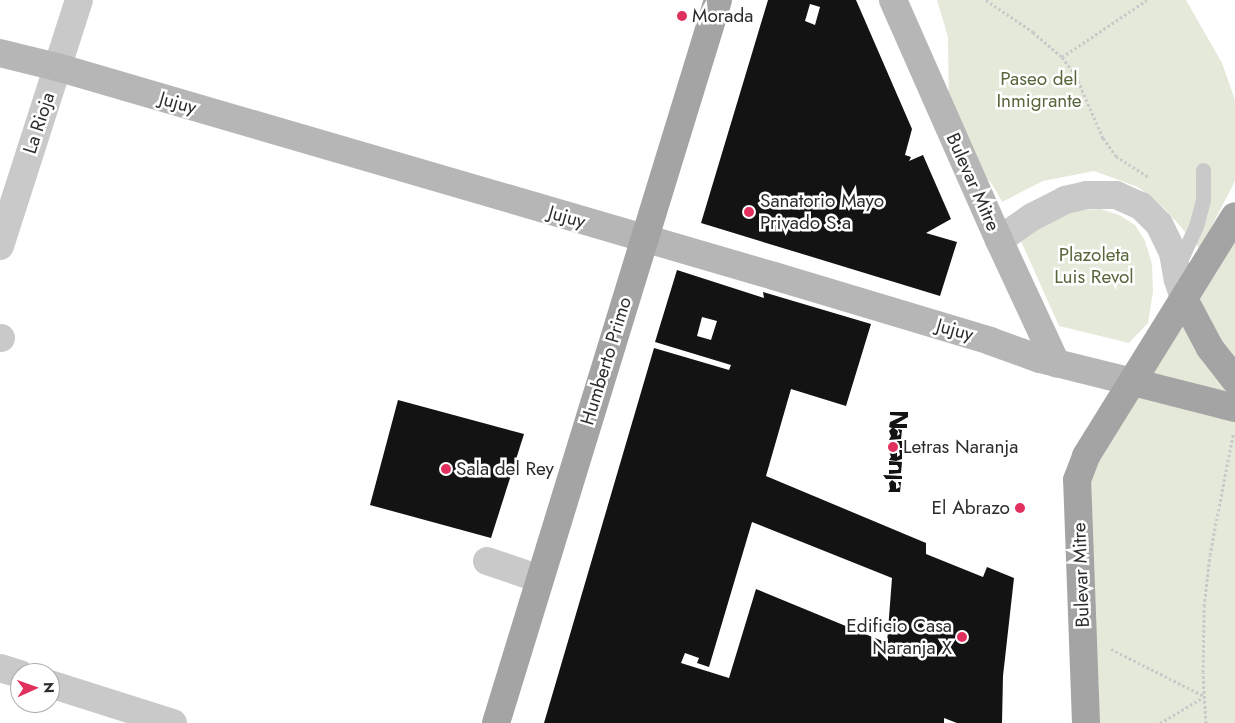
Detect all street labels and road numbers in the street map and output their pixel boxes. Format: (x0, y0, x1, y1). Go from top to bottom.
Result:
street label: Jujuy (157, 87, 199, 119)
street label: La Rioja (18, 89, 60, 157)
street label: Bulevar Mitre (941, 129, 1005, 235)
street label: Jujuy (546, 201, 588, 233)
street label: Humberto Primo (576, 294, 636, 428)
street label: Jujuy (934, 314, 976, 346)
street label: Bulevar Mitre (1068, 522, 1094, 628)

